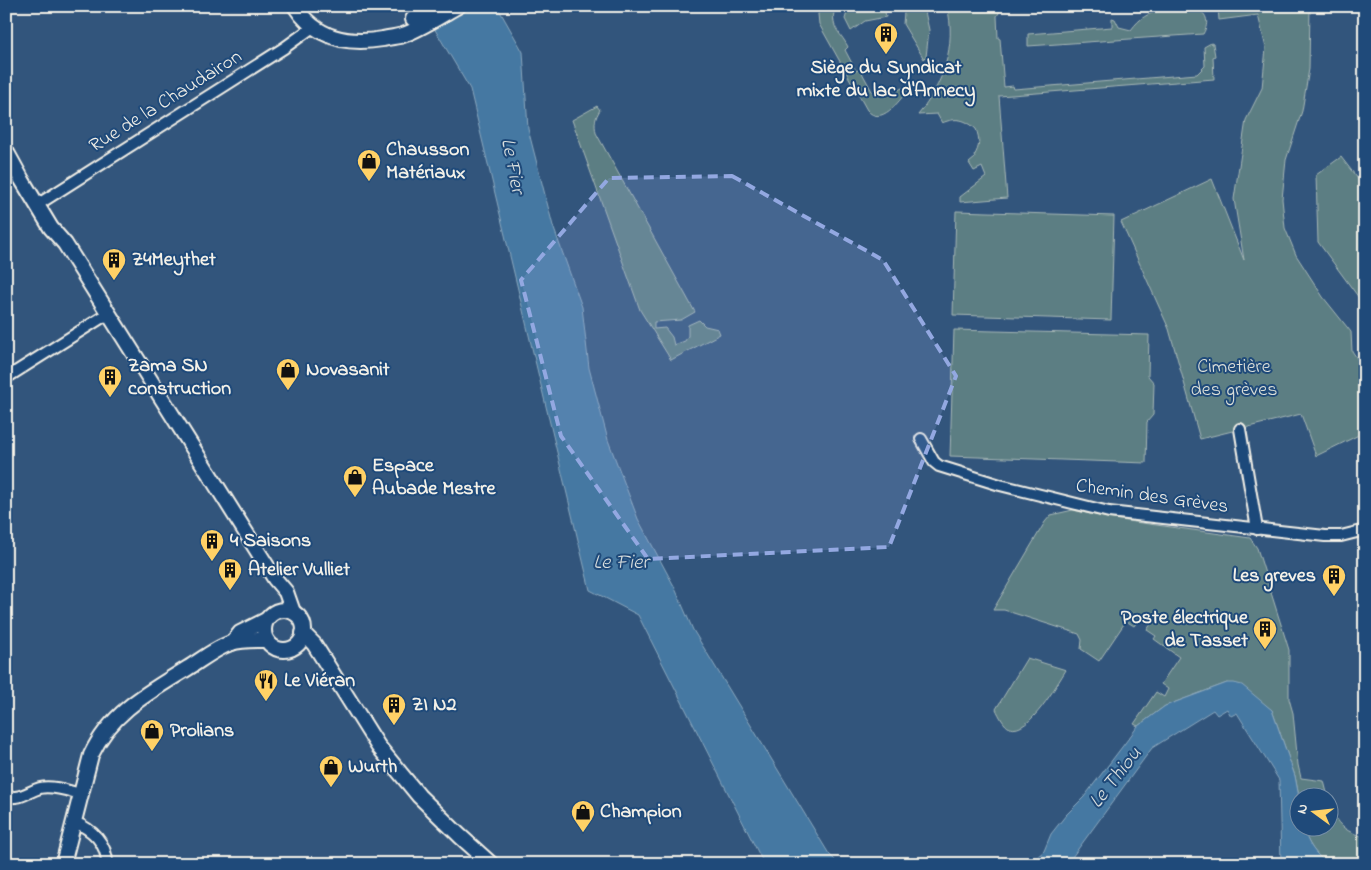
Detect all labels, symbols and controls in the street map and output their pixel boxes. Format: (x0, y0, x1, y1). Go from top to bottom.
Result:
building icon: Siège du Syndicat mixte du lac d'Annecy (873, 21, 899, 55)
street label: Rue de la Chaudairon (84, 43, 248, 161)
place label: Siège du Syndicat mixte du lac d'Annecy (797, 54, 975, 107)
place label: Chausson Matériaux (386, 136, 469, 188)
water label: Le Fier (492, 136, 533, 199)
shop icon: Chausson Matériaux (356, 148, 382, 182)
place label: Z4Meythet (132, 246, 216, 276)
building icon: Z4Meythet (101, 247, 127, 281)
place label: Zama SN construction (128, 352, 231, 404)
park label: Cimetière des grèves (1191, 353, 1278, 406)
place label: Novasanit (306, 356, 390, 385)
shop icon: Novasanit (275, 357, 301, 391)
building icon: Zama SN construction (97, 364, 123, 398)
place label: Espace Aubade Mestre (372, 452, 496, 504)
shop icon: Espace Aubade Mestre (342, 464, 368, 498)
street label: Chemin des Grèves (1074, 472, 1230, 522)
place label: 4 Saisons (230, 527, 311, 556)
building icon: 4 Saisons (199, 528, 225, 562)
water label: Le Fier (593, 548, 651, 578)
place label: Atelier Vulliet (248, 556, 350, 585)
building icon: Atelier Vulliet (217, 557, 243, 591)
place label: Les greves (1233, 562, 1316, 592)
building icon: Les greves (1321, 563, 1347, 597)
place label: Poste électrique de Tasset (1121, 604, 1249, 656)
building icon: Poste électrique de Tasset (1252, 616, 1278, 650)
place label: Le Viéran (284, 667, 355, 696)
restaurant icon: Le Viéran (253, 668, 279, 702)
place label: ZI N2 (412, 691, 457, 720)
building icon: ZI N2 (381, 692, 407, 726)
place label: Prolians (170, 717, 234, 746)
shop icon: Prolians (139, 718, 165, 752)
water label: Le Thiou (1082, 741, 1150, 815)
place label: Wurth (348, 753, 397, 782)
shop icon: Wurth (318, 754, 344, 788)
north arrow (1288, 788, 1338, 838)
place label: Champion (600, 798, 682, 827)
shop icon: Champion (570, 799, 596, 833)
text: N (1292, 802, 1314, 816)

